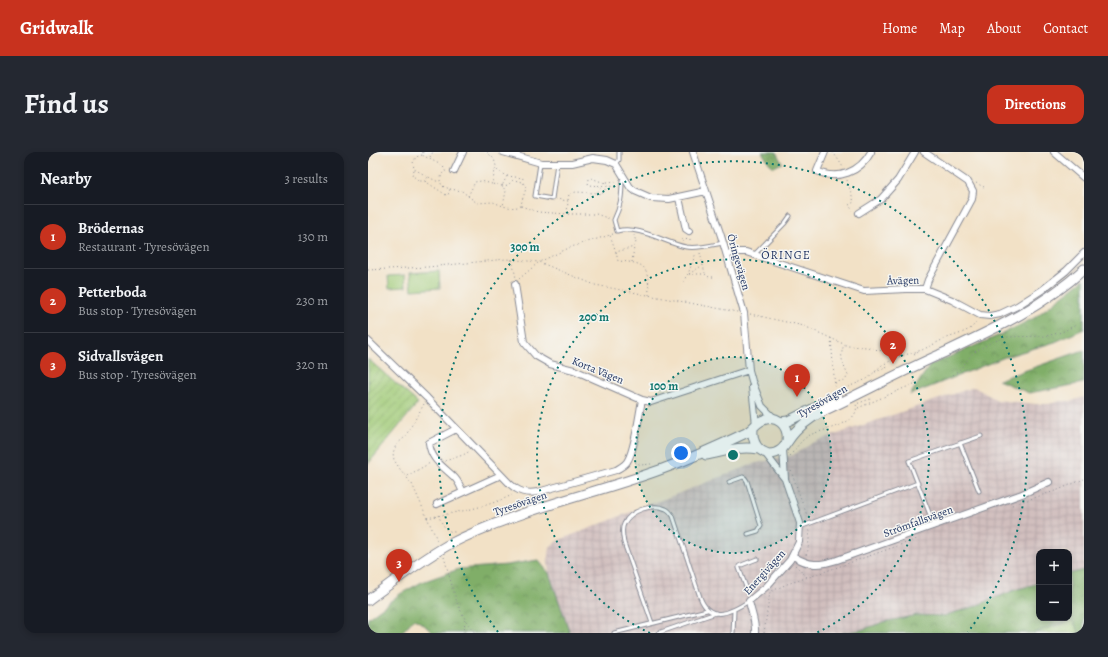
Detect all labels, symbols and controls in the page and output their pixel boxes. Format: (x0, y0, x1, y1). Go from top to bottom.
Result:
text: Gridwalk (20, 15, 93, 41)
text: Home (882, 19, 917, 38)
text: Map (939, 19, 965, 38)
text: About (987, 19, 1021, 38)
text: Contact (1043, 19, 1088, 38)
text: Find us (24, 85, 109, 123)
button: Directions (987, 85, 1084, 124)
text: Nearby (40, 167, 91, 190)
text: 3 results (284, 170, 328, 187)
text: Brödernas (78, 218, 144, 238)
text: 1 (51, 228, 55, 245)
text: 130 m (298, 228, 328, 245)
street label: Öringevägen (723, 232, 754, 292)
text: Restaurant · Tyresövägen (78, 238, 210, 255)
text: 300 m (510, 239, 540, 255)
district label: ÖRINGE (761, 247, 811, 263)
street label: Åvägen (886, 272, 920, 289)
text: Petterboda (78, 282, 147, 302)
text: 2 (50, 292, 56, 309)
text: 230 m (296, 292, 328, 309)
text: Bus stop · Tyresövägen (78, 302, 197, 319)
text: 200 m (579, 309, 609, 325)
pin: 2 (880, 331, 906, 364)
text: Sidvallsvägen (78, 346, 163, 366)
street label: Korta Vägen (570, 353, 626, 388)
text: 3 (50, 356, 56, 373)
text: 320 m (296, 356, 328, 373)
pin: 1 (784, 364, 810, 397)
text: Bus stop · Tyresövägen (78, 366, 197, 383)
text: 100 m (650, 378, 678, 394)
street label: Tyresövägen (794, 381, 850, 422)
your location (671, 443, 691, 463)
centre of rings (726, 448, 740, 462)
street label: Tyresövägen (492, 487, 549, 520)
street label: Strömfallsvägen (881, 502, 955, 541)
street label: Energivägen (740, 546, 789, 598)
pin: 3 (386, 549, 412, 582)
map controls (1036, 549, 1072, 621)
button: + (1036, 549, 1072, 585)
button: − (1036, 585, 1072, 621)

